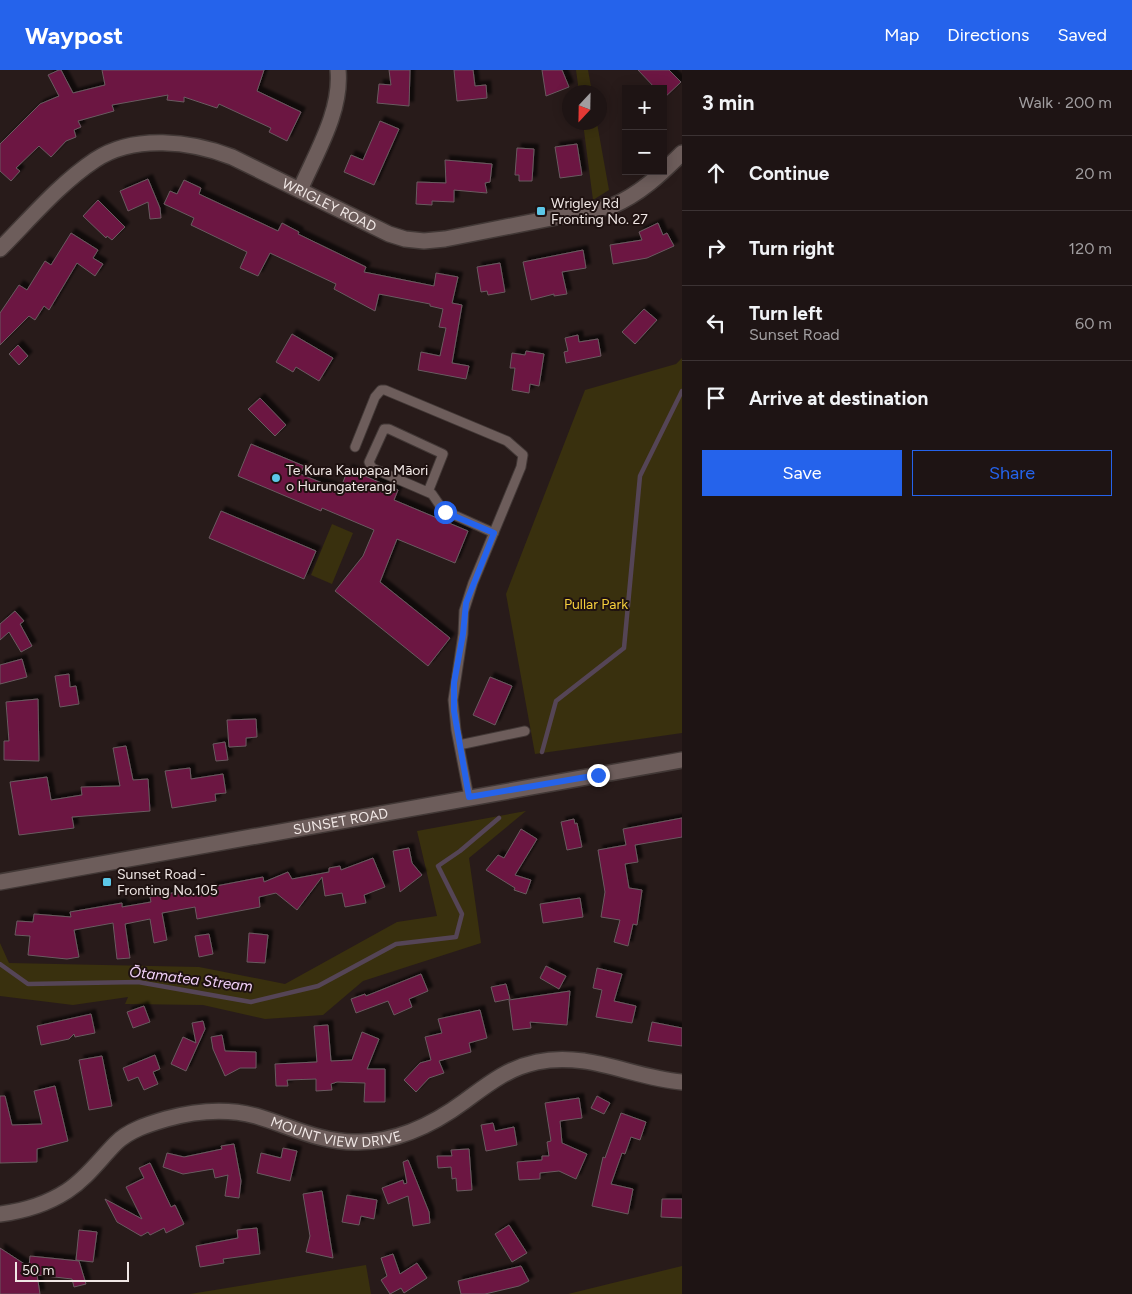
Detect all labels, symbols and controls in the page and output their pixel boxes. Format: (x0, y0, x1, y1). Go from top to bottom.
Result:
text: Waypost (25, 21, 123, 50)
text: Map (884, 24, 919, 46)
text: Directions (947, 24, 1029, 46)
text: Saved (1057, 24, 1107, 46)
north arrow (562, 85, 607, 130)
map controls (622, 85, 667, 175)
button: + (622, 85, 667, 130)
text: 3 min (702, 90, 754, 115)
text: Walk · 200 m (1019, 93, 1112, 112)
button: − (622, 130, 667, 175)
icon: ahead (702, 159, 730, 187)
text: Continue (749, 162, 829, 185)
text: 20 m (1075, 164, 1112, 183)
street label: WRIGLEY ROAD (280, 175, 379, 235)
place label: Wrigley Rd Fronting No. 27 (551, 195, 648, 228)
marker: Wrigley Rd Fronting No. 27 (535, 205, 547, 217)
icon: right (702, 234, 730, 262)
text: Turn right (749, 237, 835, 260)
text: 120 m (1069, 239, 1112, 258)
text: Turn left (749, 302, 823, 325)
icon: left (702, 309, 730, 337)
text: 60 m (1075, 314, 1112, 333)
text: Sunset Road (749, 325, 840, 344)
icon: arrive (702, 384, 730, 412)
text: Arrive at destination (749, 387, 928, 410)
button: Save (702, 450, 902, 496)
button: Share (912, 450, 1112, 496)
place label: Te Kura Kaupapa Māori o Hurungaterangi (286, 462, 428, 495)
marker: Te Kura Kaupapa Māori o Hurungaterangi (270, 472, 282, 484)
route start (434, 501, 457, 524)
park label: Pullar Park (564, 596, 628, 613)
route end (587, 764, 610, 787)
street label: SUNSET ROAD (292, 804, 389, 838)
place label: Sunset Road - Fronting No.105 (117, 866, 218, 899)
marker: Sunset Road - Fronting No.105 (101, 876, 113, 888)
water label: Ōtamatea Stream (128, 963, 254, 996)
street label: MOUNT VIEW DRIVE (268, 1113, 403, 1151)
scale bar (15, 1259, 129, 1282)
text: 50 m (22, 1262, 54, 1279)

